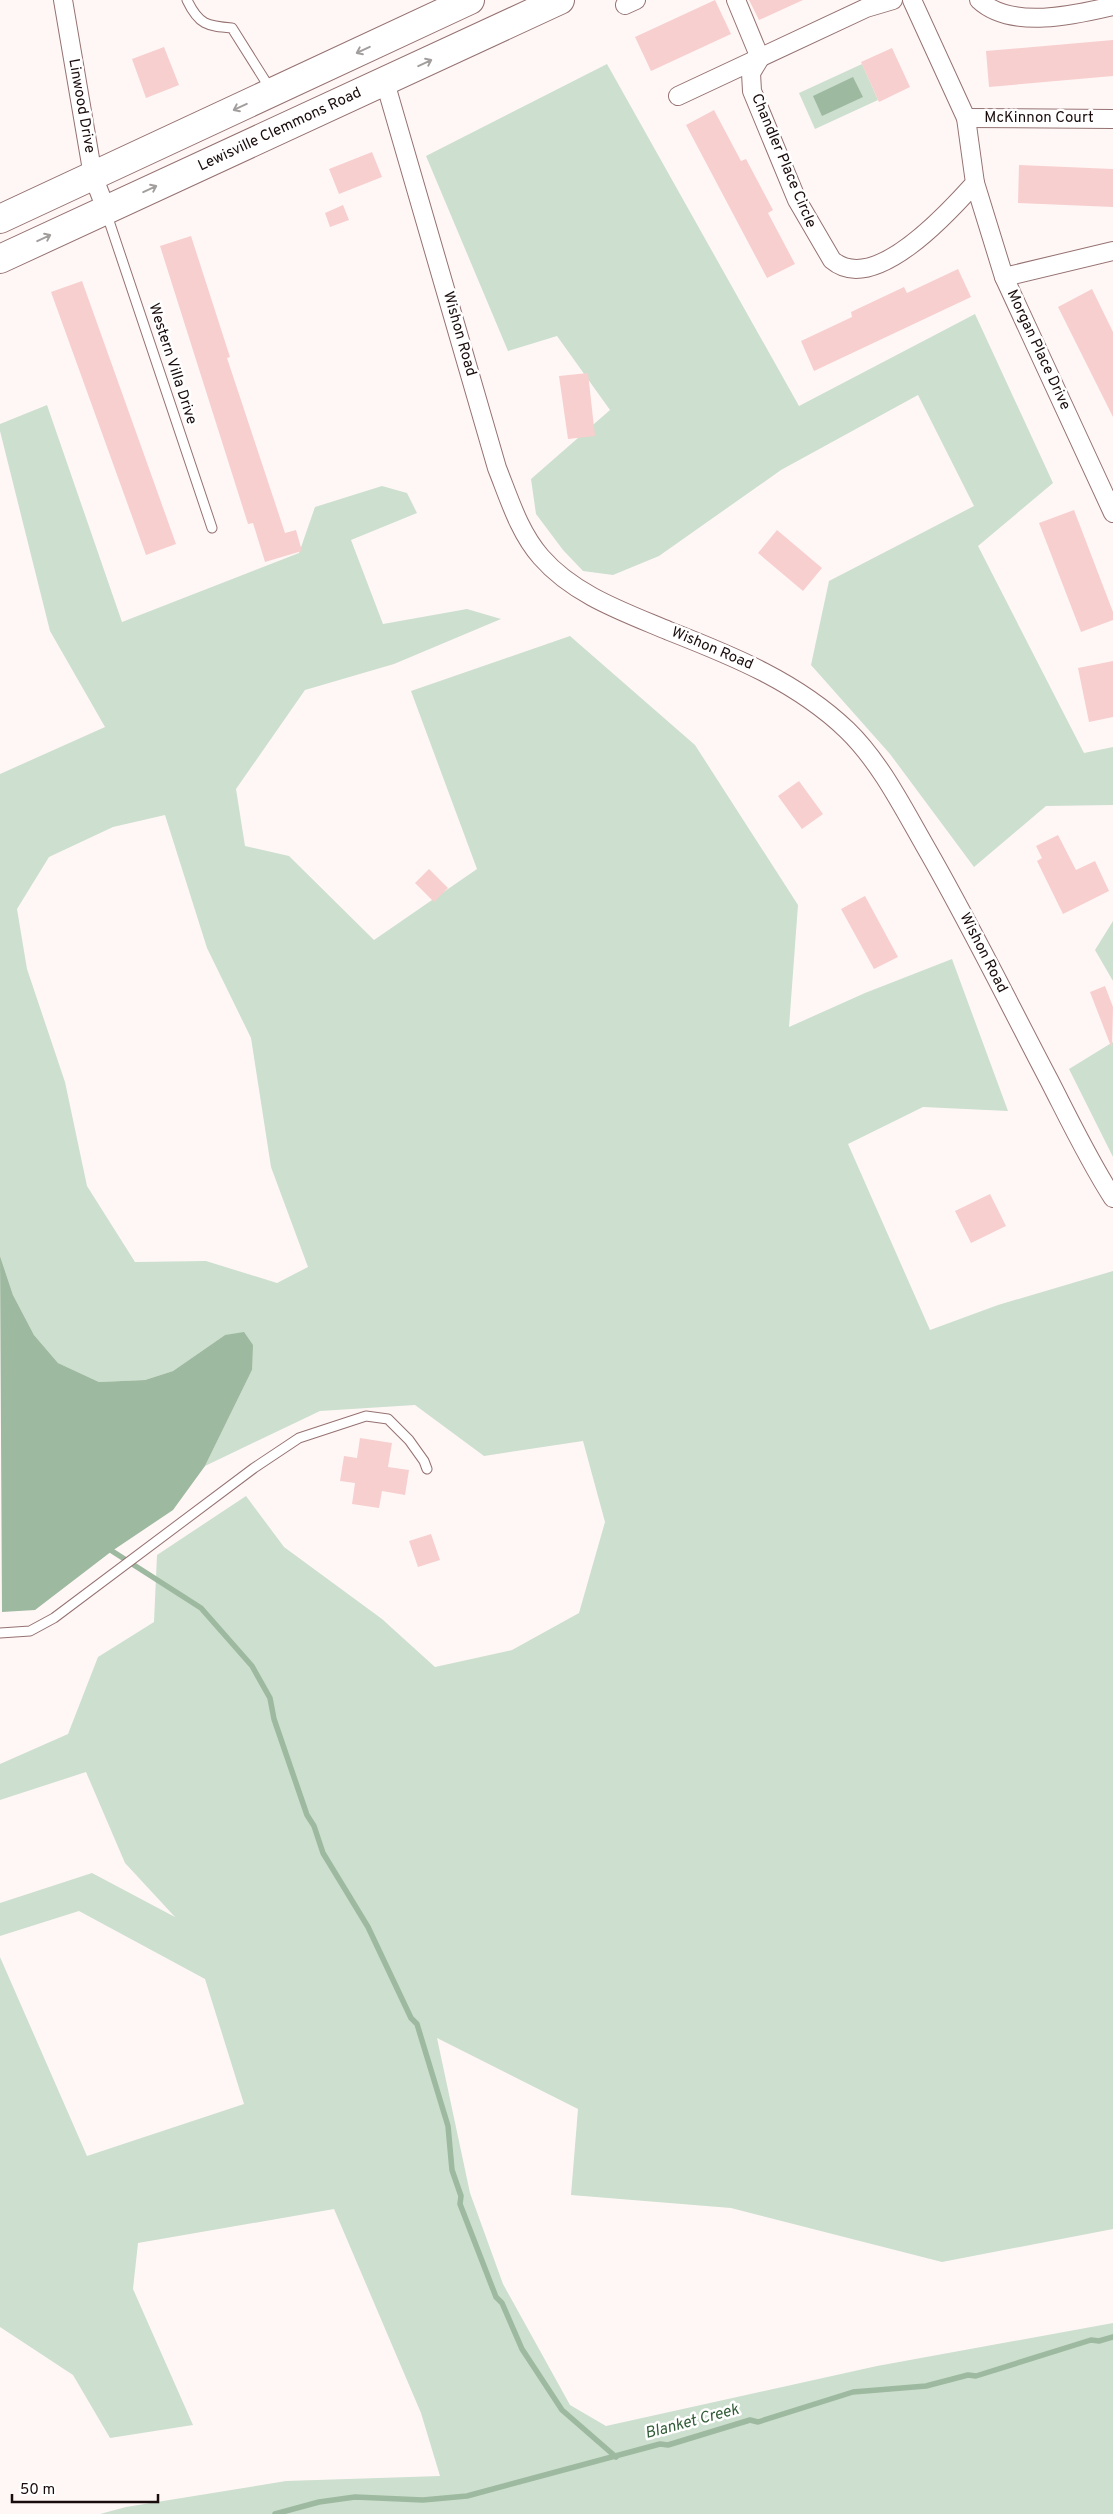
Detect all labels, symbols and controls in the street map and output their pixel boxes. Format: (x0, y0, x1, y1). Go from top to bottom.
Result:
one-way arrow (356, 46, 371, 56)
street label: Linwood Drive (63, 57, 99, 155)
one-way arrow (417, 58, 432, 67)
street label: Lewisville Clemmons Road (195, 84, 365, 176)
street label: Chandler Place Circle (746, 91, 820, 231)
one-way arrow (233, 103, 248, 113)
street label: McKinnon Court (984, 109, 1094, 128)
one-way arrow (142, 184, 157, 194)
one-way arrow (36, 233, 51, 242)
street label: Morgan Place Drive (1002, 287, 1074, 413)
street label: Wishon Road (438, 290, 480, 378)
street label: Western Villa Drive (143, 301, 201, 427)
street label: Wishon Road (668, 623, 756, 675)
street label: Wishon Road (955, 910, 1011, 996)
water label: Blanket Creek (643, 2400, 742, 2444)
scale bar (12, 2472, 159, 2504)
text: 50 m (20, 2481, 55, 2500)

